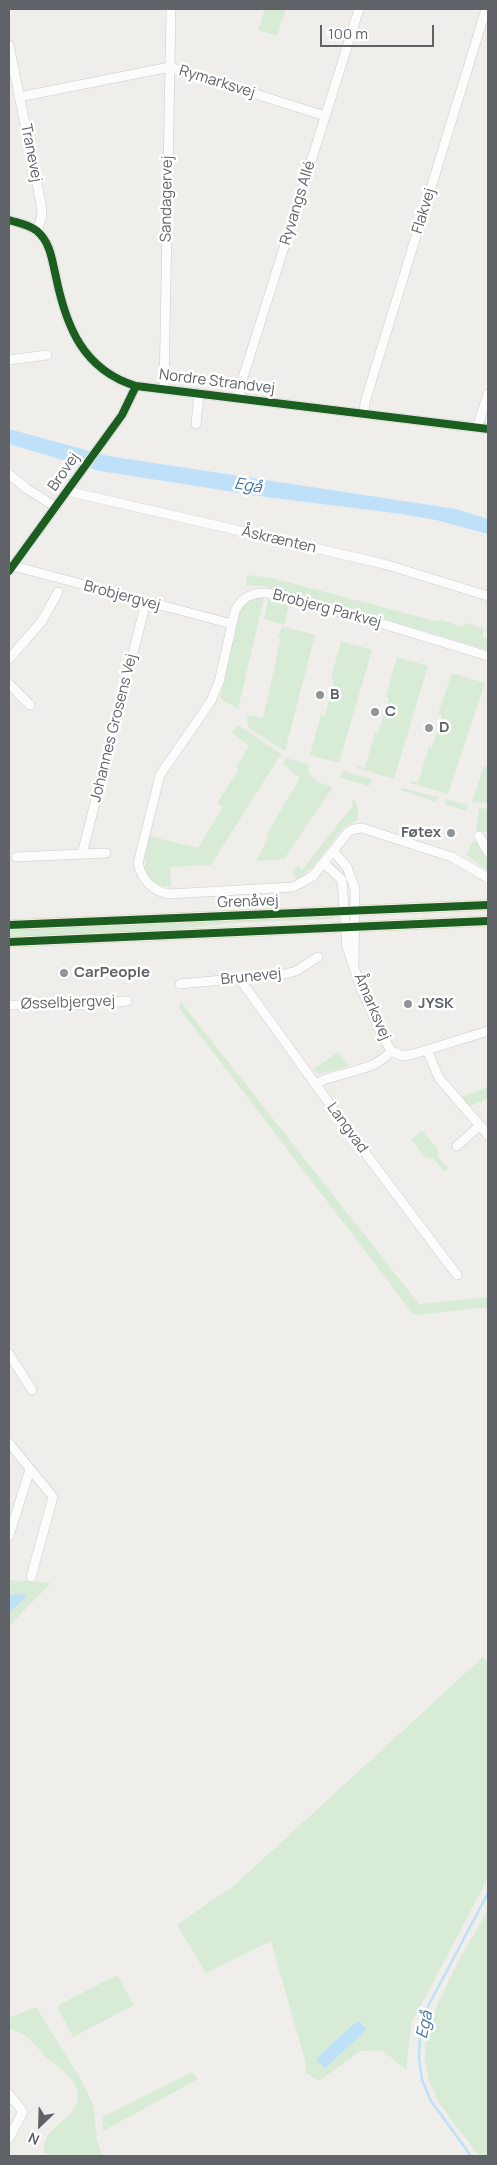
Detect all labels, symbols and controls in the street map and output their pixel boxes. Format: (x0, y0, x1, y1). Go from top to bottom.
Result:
scale bar (322, 15, 436, 47)
text: 100 m (328, 23, 368, 44)
street label: Rymarksvej (177, 62, 257, 102)
street label: Tranevej (17, 122, 45, 184)
street label: Sandagervej (157, 156, 177, 242)
street label: Ryvangs Allé (277, 159, 319, 247)
street label: Flakvej (409, 186, 439, 236)
street label: Nordre Strandvej (158, 366, 276, 398)
street label: Brovej (44, 449, 84, 495)
water label: Egå (233, 474, 263, 498)
street label: Åskrænten (240, 523, 318, 557)
street label: Brobjergvej (82, 577, 162, 615)
street label: Brobjerg Parkvej (271, 586, 383, 632)
street label: Johannes Grosens Vej (87, 652, 141, 804)
place label: B (330, 686, 339, 704)
marker: B (314, 689, 326, 701)
place label: C (385, 703, 396, 721)
marker: C (369, 706, 381, 718)
place label: D (439, 719, 450, 737)
marker: D (423, 722, 435, 734)
place label: Føtex (401, 824, 441, 842)
marker: Føtex (445, 827, 457, 839)
street label: Grenåvej (217, 892, 279, 912)
place label: CarPeople (74, 964, 150, 982)
street label: Brunevej (220, 965, 282, 989)
marker: CarPeople (58, 967, 70, 979)
street label: Åmarksvej (350, 971, 394, 1043)
street label: Øsselbjergvej (21, 992, 115, 1014)
place label: JYSK (418, 995, 454, 1013)
marker: JYSK (402, 998, 414, 1010)
street label: Langvad (323, 1099, 371, 1157)
water label: Egå (413, 2010, 437, 2040)
north arrow (15, 2100, 65, 2150)
text: N (25, 2128, 42, 2150)

